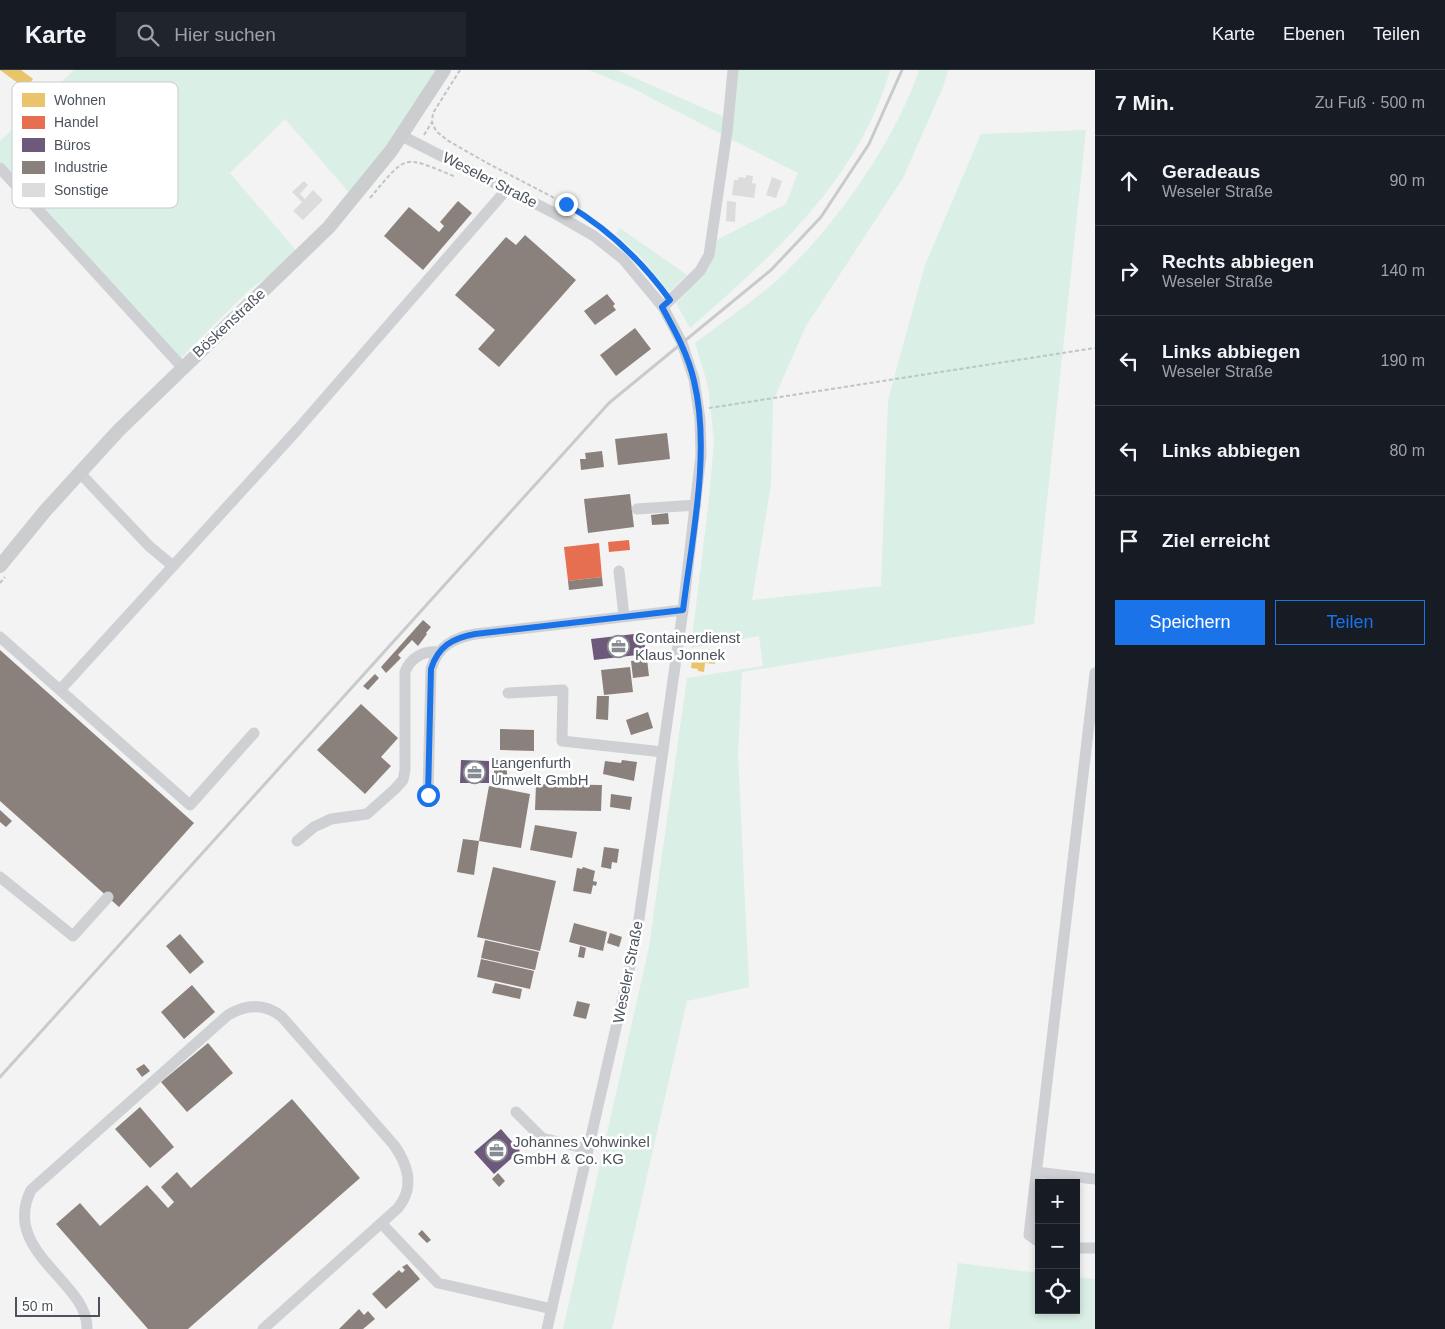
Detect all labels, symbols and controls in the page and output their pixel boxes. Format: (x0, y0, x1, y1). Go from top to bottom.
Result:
search box (116, 12, 466, 57)
text: Karte (25, 21, 86, 48)
icon: search (134, 21, 162, 49)
text: Hier suchen (174, 24, 276, 45)
text: Karte (1212, 24, 1255, 44)
text: Ebenen (1283, 24, 1345, 44)
text: Teilen (1373, 24, 1420, 44)
legend (12, 82, 178, 208)
text: 7 Min. (1115, 91, 1175, 114)
text: Wohnen (54, 92, 106, 108)
text: Zu Fuß · 500 m (1315, 94, 1425, 111)
text: Handel (54, 114, 98, 130)
text: Büros (54, 137, 91, 153)
street label: Weseler Straße (440, 148, 540, 211)
text: Industrie (54, 159, 108, 175)
text: Geradeaus (1162, 161, 1260, 182)
icon: ahead (1115, 167, 1143, 195)
text: 90 m (1389, 172, 1425, 189)
text: Sonstige (54, 182, 109, 198)
text: Weseler Straße (1162, 183, 1273, 200)
route end (555, 193, 578, 216)
text: Rechts abbiegen (1162, 251, 1314, 272)
icon: right (1115, 257, 1143, 285)
text: 140 m (1381, 262, 1425, 279)
text: Weseler Straße (1162, 273, 1273, 290)
street label: Böskenstraße (189, 285, 268, 360)
text: Links abbiegen (1162, 341, 1300, 362)
icon: left (1115, 347, 1143, 375)
text: 190 m (1381, 352, 1425, 369)
text: Weseler Straße (1162, 363, 1273, 380)
icon: left (1115, 437, 1143, 465)
text: Links abbiegen (1162, 440, 1300, 461)
text: 80 m (1389, 442, 1425, 459)
icon: arrive (1115, 527, 1143, 555)
text: Ziel erreicht (1162, 530, 1270, 551)
button: Speichern (1115, 600, 1265, 645)
button: Teilen (1275, 600, 1425, 645)
place label: Containerdienst Klaus Jonnek (635, 629, 741, 663)
office icon: Containerdienst Klaus Jonnek (607, 635, 631, 659)
place label: Langenfurth Umwelt GmbH (491, 754, 589, 788)
office icon: Langenfurth Umwelt GmbH (463, 760, 487, 784)
route start (417, 784, 440, 807)
street label: Weseler Straße (609, 919, 646, 1025)
place label: Johannes Vohwinkel GmbH & Co. KG (513, 1133, 650, 1167)
office icon: Johannes Vohwinkel GmbH & Co. KG (485, 1139, 509, 1163)
map controls (1035, 1179, 1080, 1314)
button: + (1035, 1179, 1080, 1224)
button: − (1035, 1224, 1080, 1269)
button: locate (1035, 1269, 1080, 1314)
scale bar (15, 1294, 100, 1317)
text: 50 m (22, 1298, 53, 1314)

